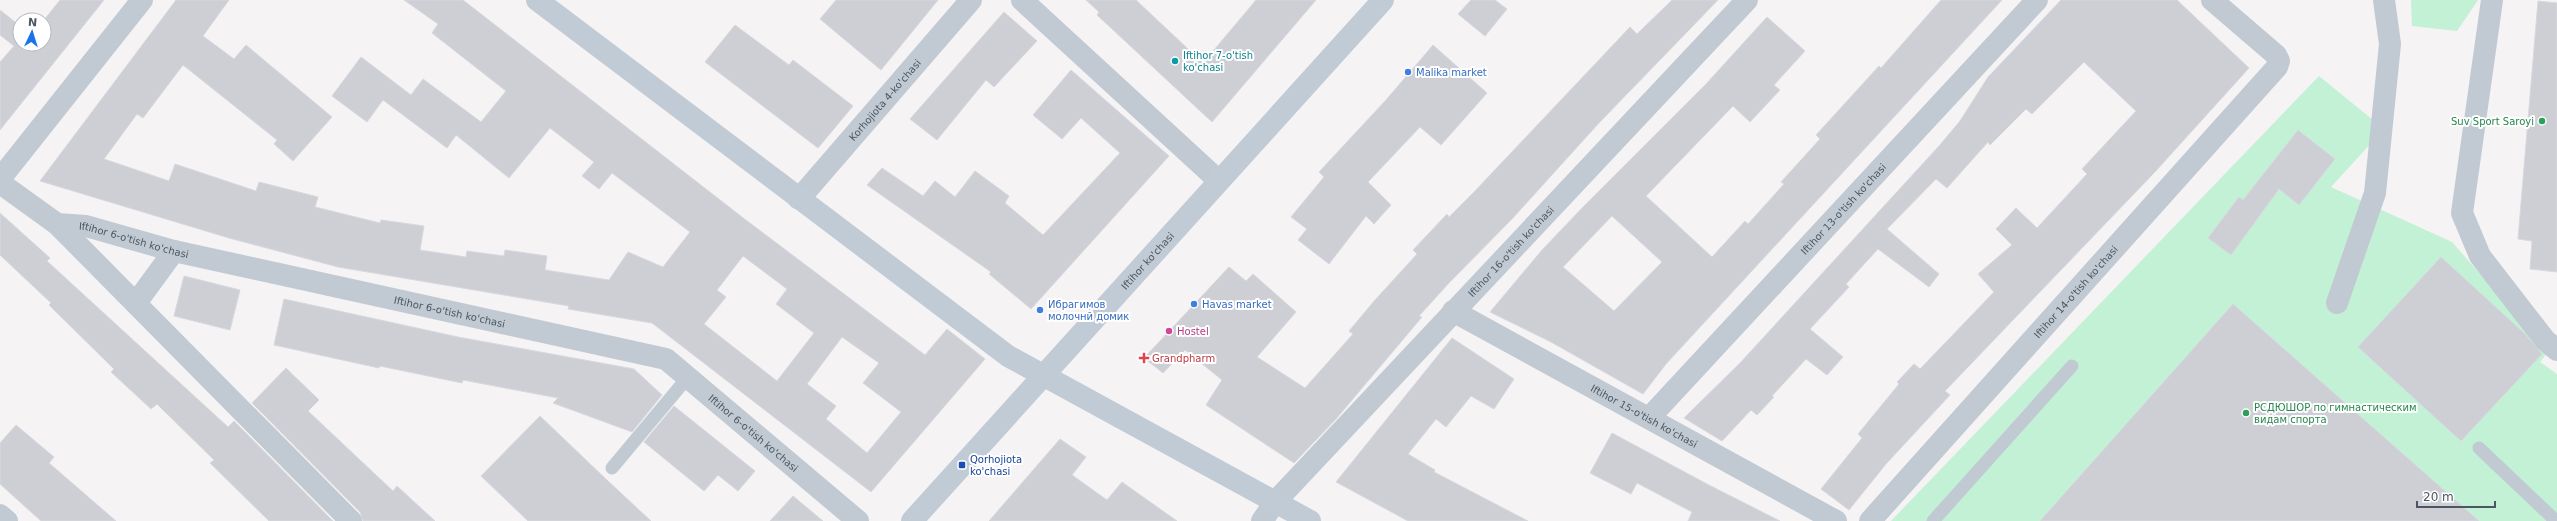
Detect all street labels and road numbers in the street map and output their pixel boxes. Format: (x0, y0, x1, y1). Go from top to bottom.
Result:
street label: Korhojiota 4-ko'chasi (847, 57, 923, 143)
street label: Iftihor 13-o'tish ko'chasi (1798, 161, 1888, 257)
street label: Iftihor 16-o'tish ko'chasi (1466, 204, 1556, 299)
street label: Iftihor 6-o'tish ko'chasi (79, 220, 190, 260)
street label: Iftihor ko'chasi (1119, 230, 1176, 291)
street label: Iftihor 14-o'tish ko'chasi (2031, 243, 2120, 340)
street label: Iftihor 6-o'tish ko'chasi (393, 294, 506, 329)
street label: Iftihor 15-o'tish ko'chasi (1589, 382, 1699, 449)
street label: Iftihor 6-o'tish ko'chasi (707, 392, 800, 474)

